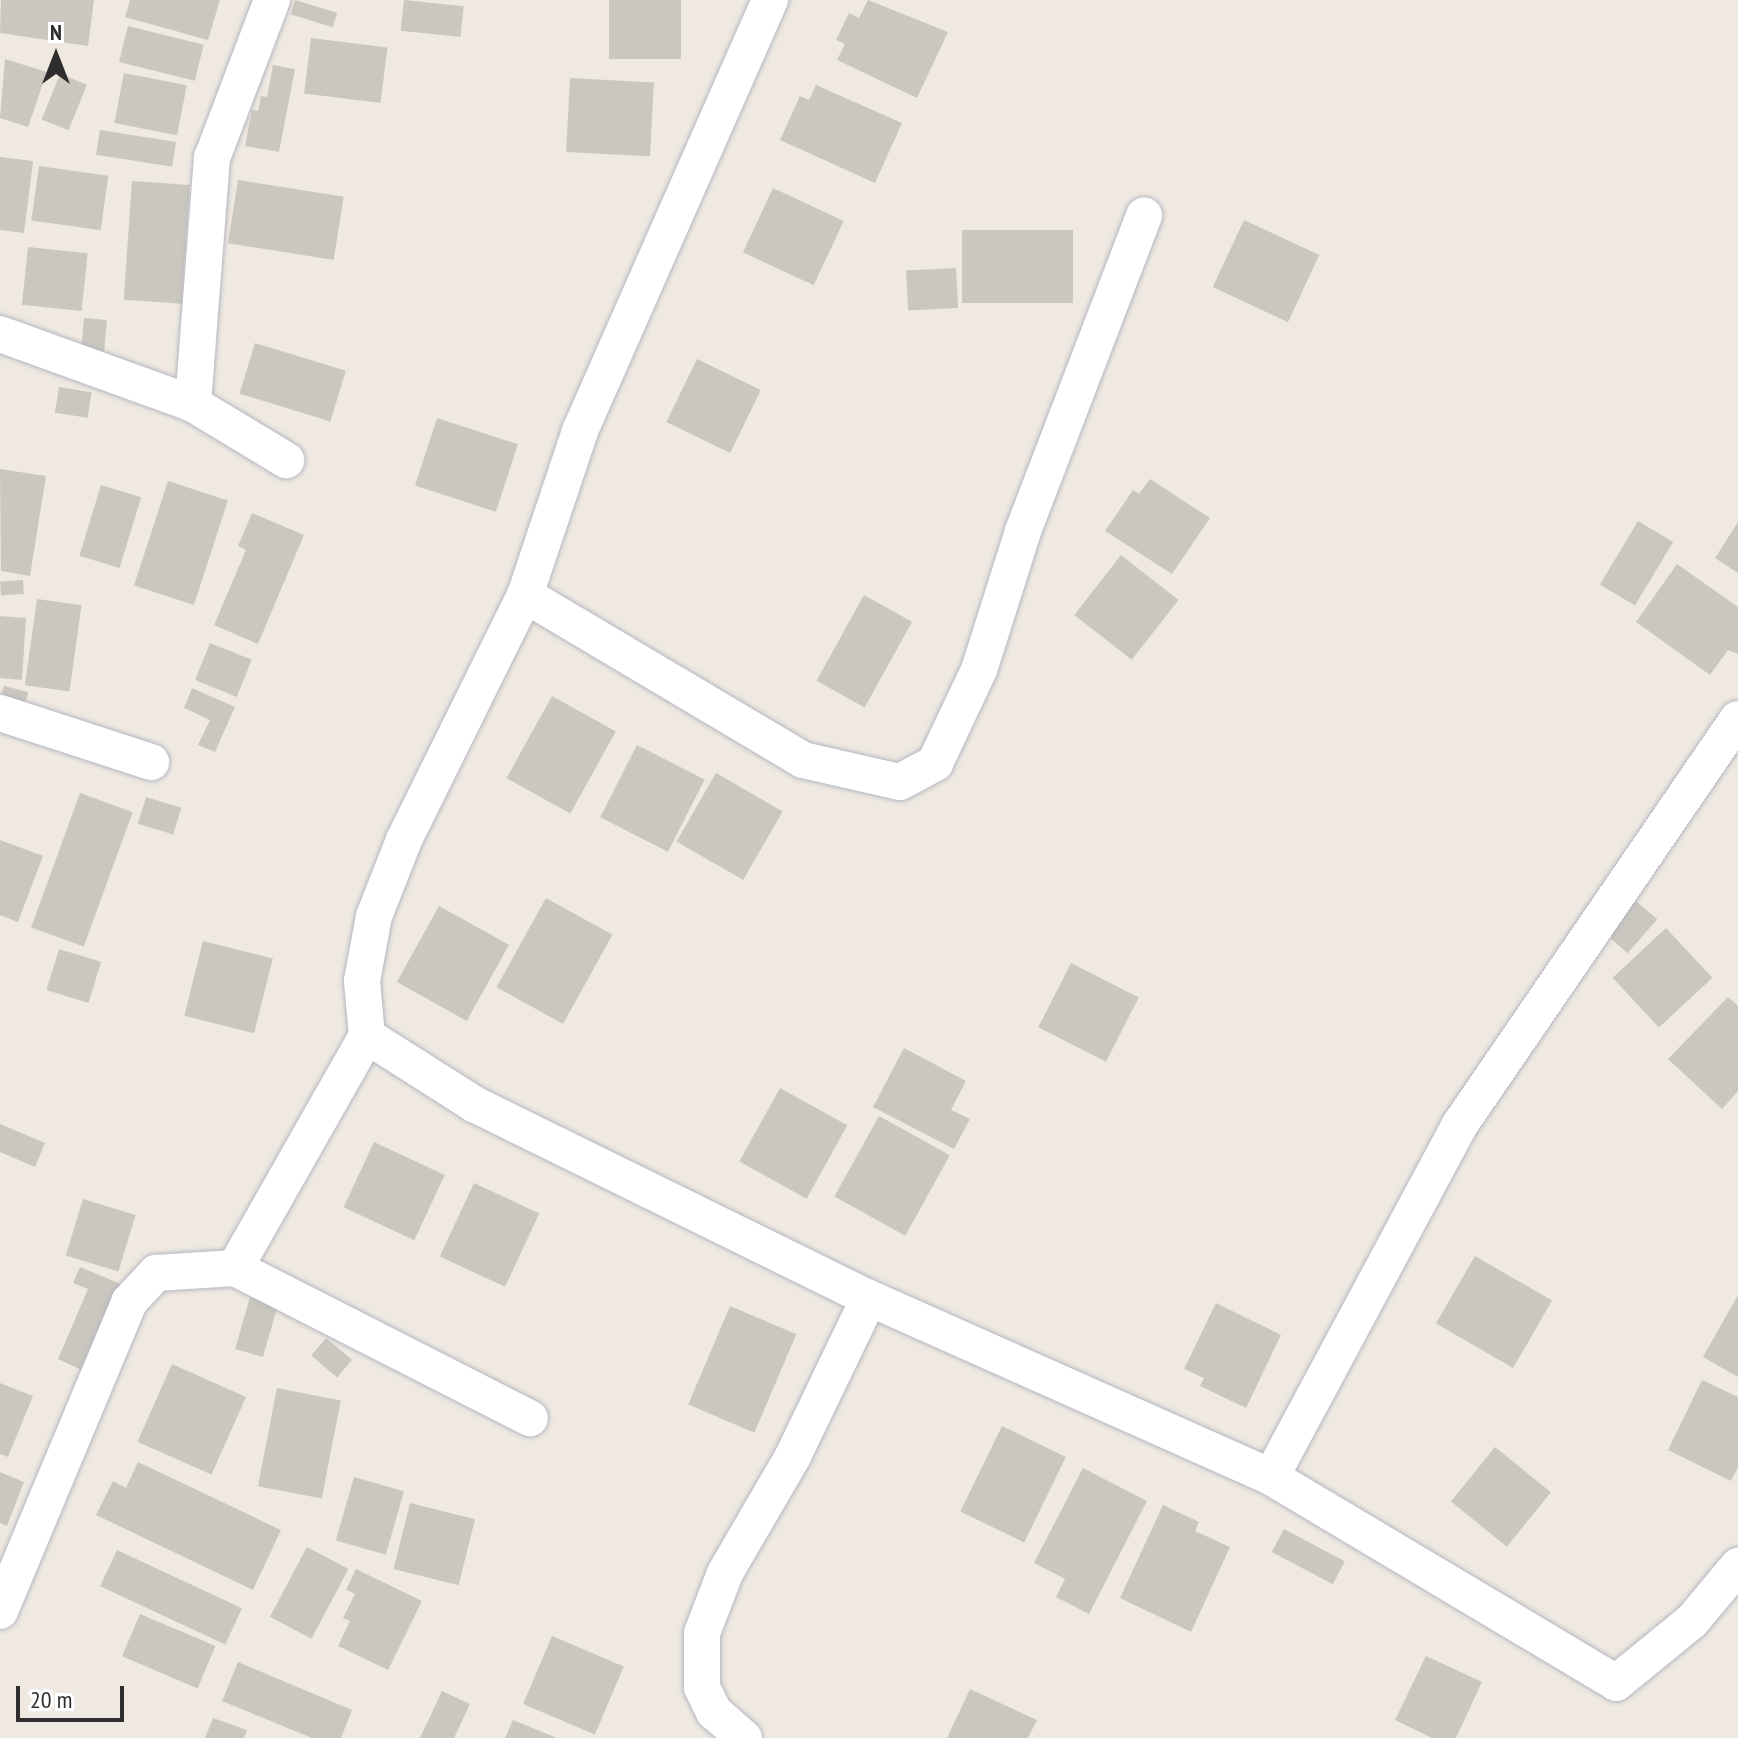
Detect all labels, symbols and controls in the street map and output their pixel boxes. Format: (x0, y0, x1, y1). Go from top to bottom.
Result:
north arrow (16, 16, 96, 96)
text: N (50, 18, 62, 46)
scale bar (20, 1670, 128, 1720)
text: 20 m (30, 1684, 72, 1715)

